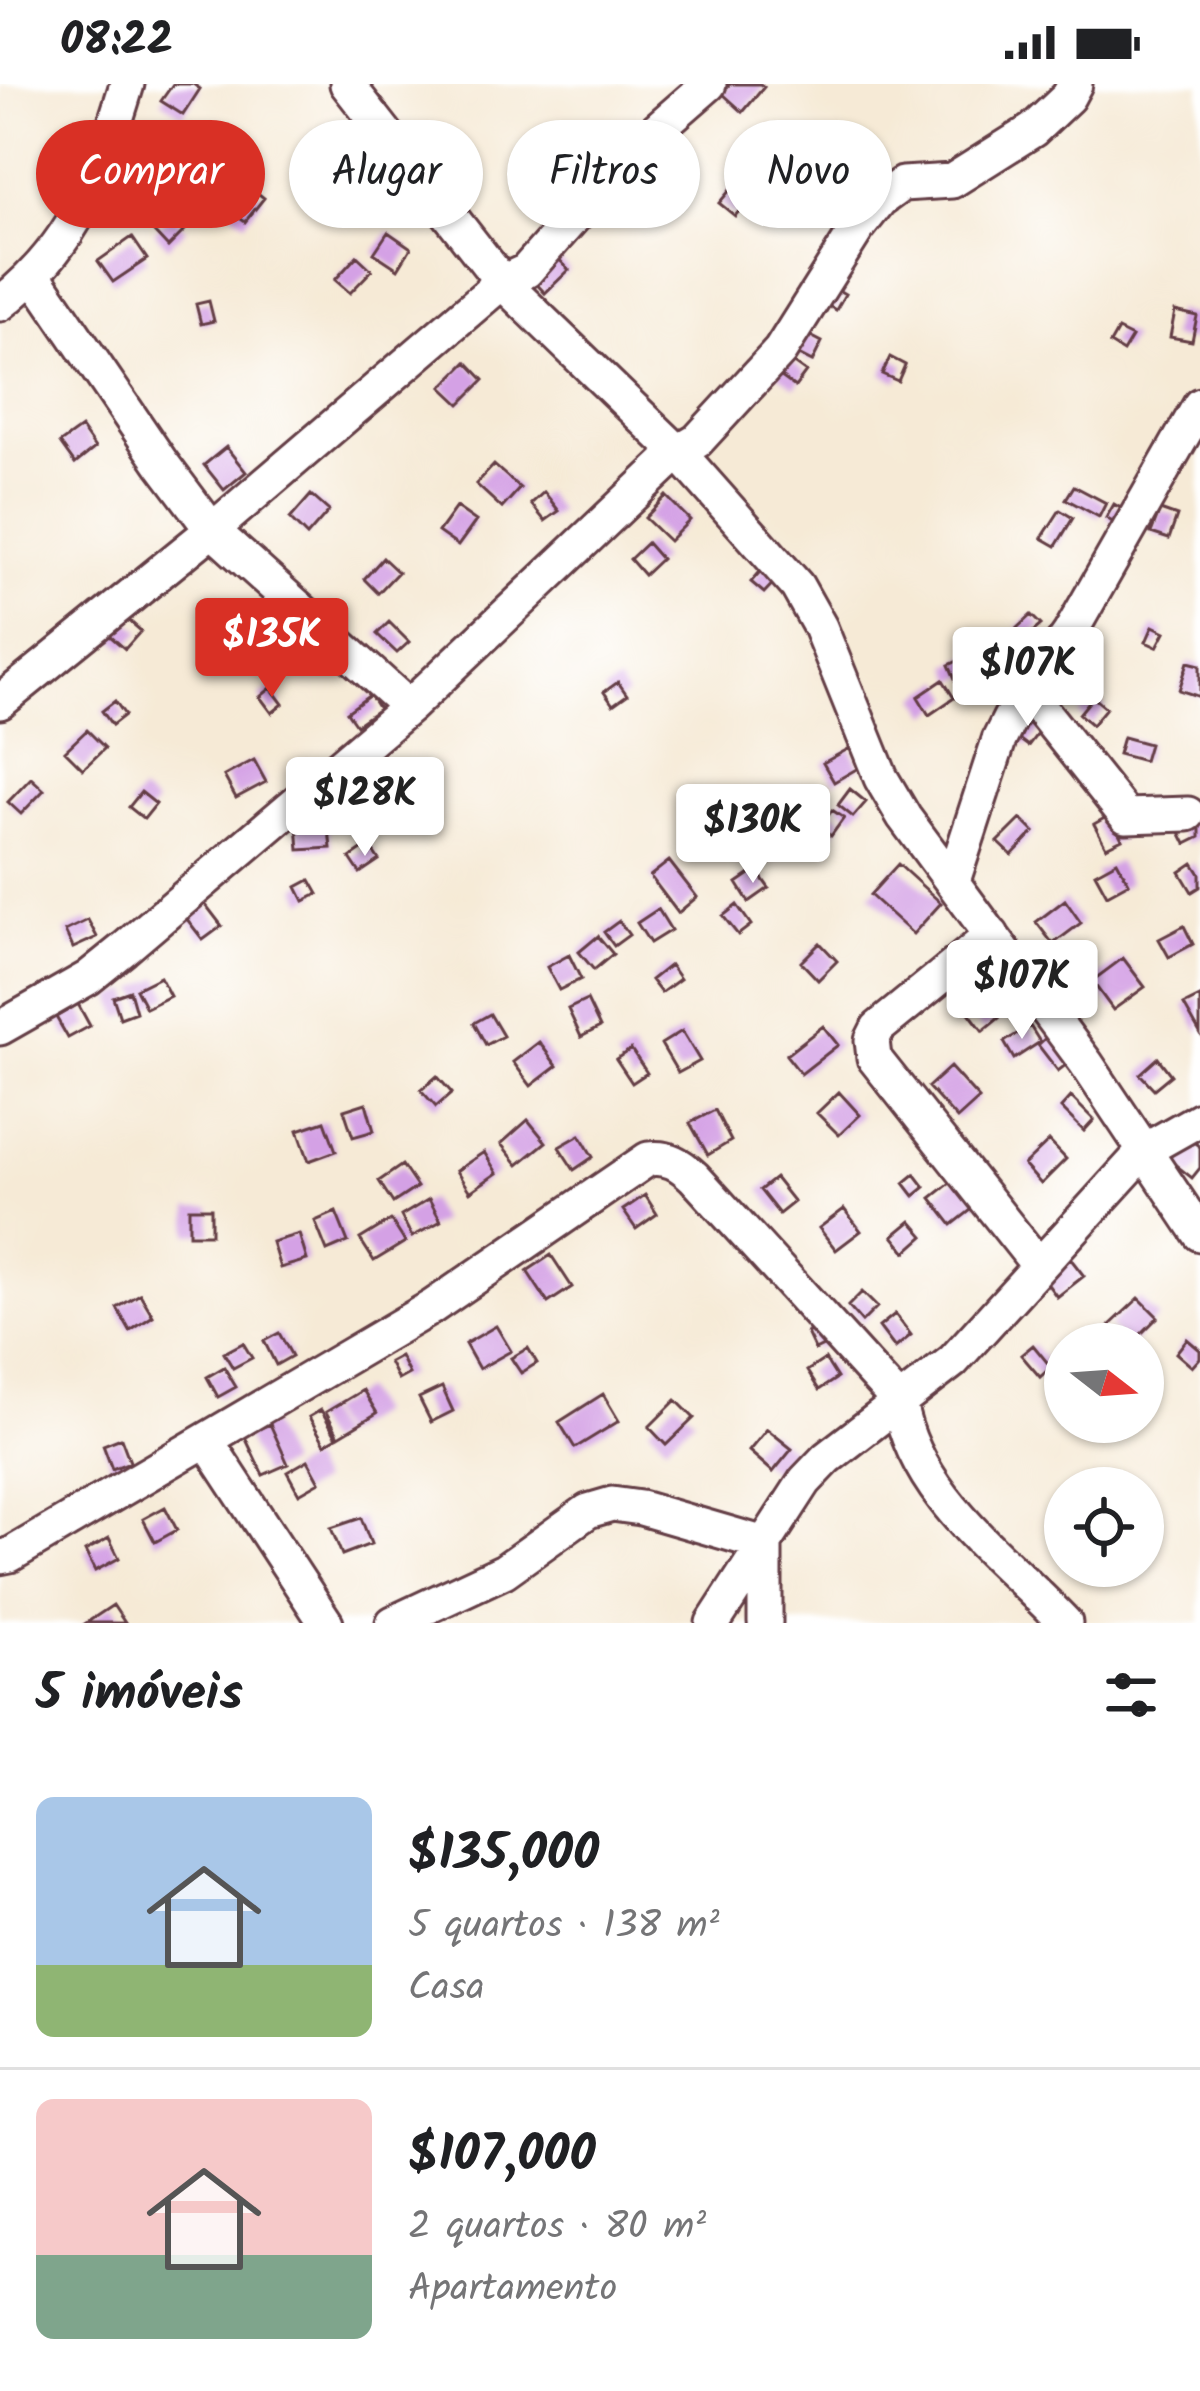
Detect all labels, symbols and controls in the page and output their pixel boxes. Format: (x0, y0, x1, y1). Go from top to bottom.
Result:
text: 08:22 (60, 6, 173, 78)
chip: Comprar (36, 120, 265, 228)
chip: Alugar (289, 120, 483, 228)
chip: Filtros (507, 120, 700, 228)
chip: Novo (724, 120, 892, 228)
pin: $135K (188, 598, 356, 700)
text: $135K (222, 606, 322, 668)
pin: $107K (944, 627, 1112, 729)
text: $107K (980, 635, 1076, 697)
pin: $128K (281, 757, 449, 859)
text: $128K (313, 765, 417, 827)
pin: $130K (669, 784, 837, 886)
text: $130K (703, 792, 803, 854)
pin: $107K (938, 940, 1106, 1042)
text: $107K (974, 948, 1070, 1010)
north arrow (1044, 1323, 1164, 1443)
map controls (1044, 1323, 1164, 1587)
button: locate (1044, 1467, 1164, 1587)
text: 5 imóveis (36, 1655, 243, 1736)
icon: filters (1098, 1662, 1164, 1728)
text: $135,000 (408, 1815, 599, 1896)
icon: home (132, 1845, 276, 1989)
text: 5 quartos · 138 m² (408, 1896, 720, 1958)
text: Casa (408, 1958, 485, 2020)
text: $107,000 (408, 2116, 596, 2197)
icon: home (132, 2147, 276, 2291)
text: 2 quartos · 80 m² (408, 2197, 706, 2259)
text: Apartamento (408, 2259, 617, 2321)

